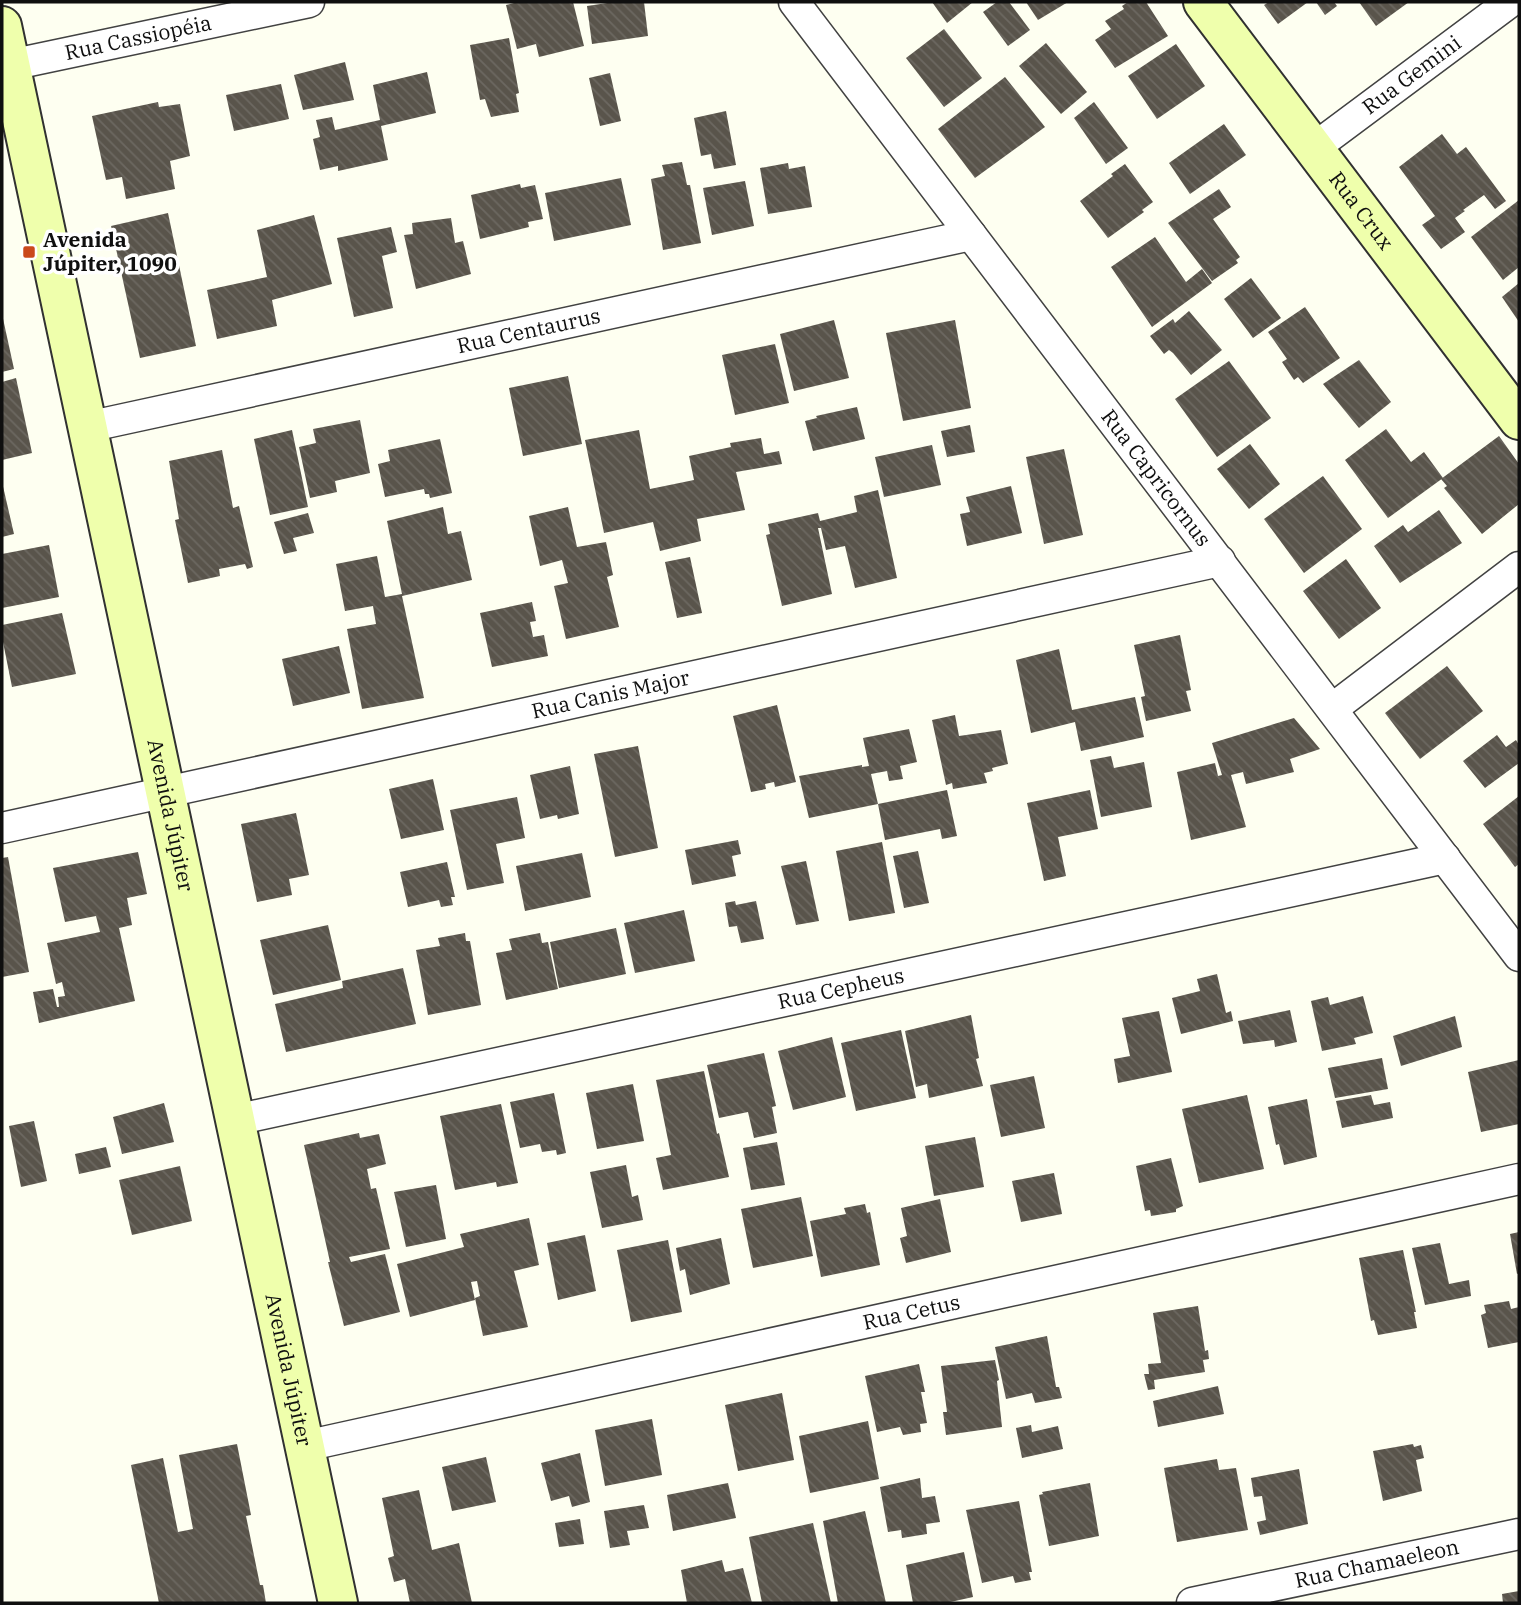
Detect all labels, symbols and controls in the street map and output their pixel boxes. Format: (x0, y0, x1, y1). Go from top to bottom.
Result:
street label: Rua Cassiopéia (62, 8, 214, 66)
street label: Rua Gemini (1356, 28, 1466, 120)
street label: Rua Crux (1323, 166, 1401, 255)
place label: Avenida Júpiter, 1090 (43, 225, 177, 277)
marker: Avenida Júpiter, 1090 (21, 244, 37, 260)
street label: Rua Centaurus (454, 301, 603, 359)
street label: Rua Capricornus (1095, 403, 1218, 552)
street label: Rua Canis Major (529, 663, 693, 725)
street label: Avenida Júpiter (141, 736, 201, 895)
street label: Rua Cepheus (775, 961, 907, 1015)
street label: Rua Cetus (860, 1287, 963, 1336)
street label: Avenida Júpiter (259, 1291, 319, 1449)
street label: Rua Chamaeleon (1292, 1532, 1461, 1594)

